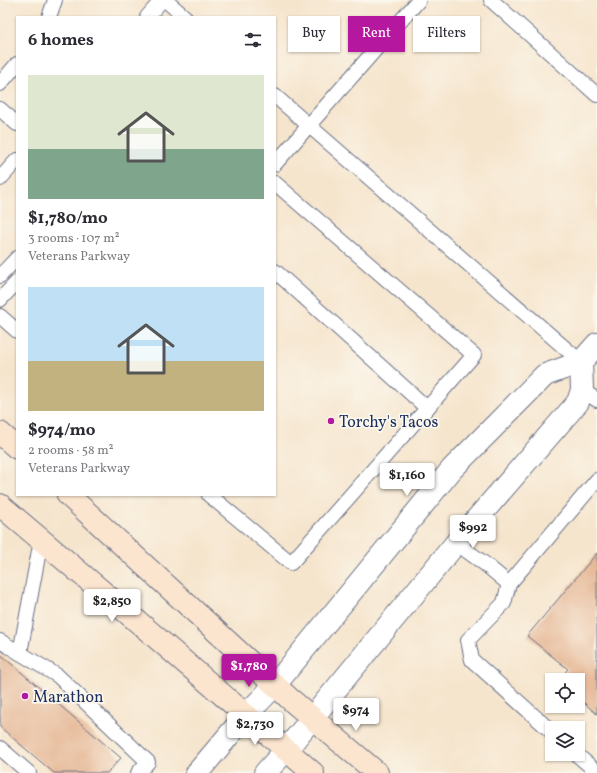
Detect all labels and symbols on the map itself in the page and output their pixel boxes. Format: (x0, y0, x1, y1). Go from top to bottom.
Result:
place label: Torchy's Tacos (339, 412, 439, 434)
marker: Torchy's Tacos (326, 416, 336, 426)
pin: $1,160 (374, 463, 440, 497)
pin: $992 (449, 515, 497, 549)
pin: $2,850 (79, 589, 145, 623)
pin: $1,780 (216, 654, 282, 688)
place label: Marathon (33, 687, 104, 709)
marker: Marathon (20, 691, 30, 701)
pin: $974 (332, 698, 380, 732)
pin: $2,730 (222, 712, 288, 746)

